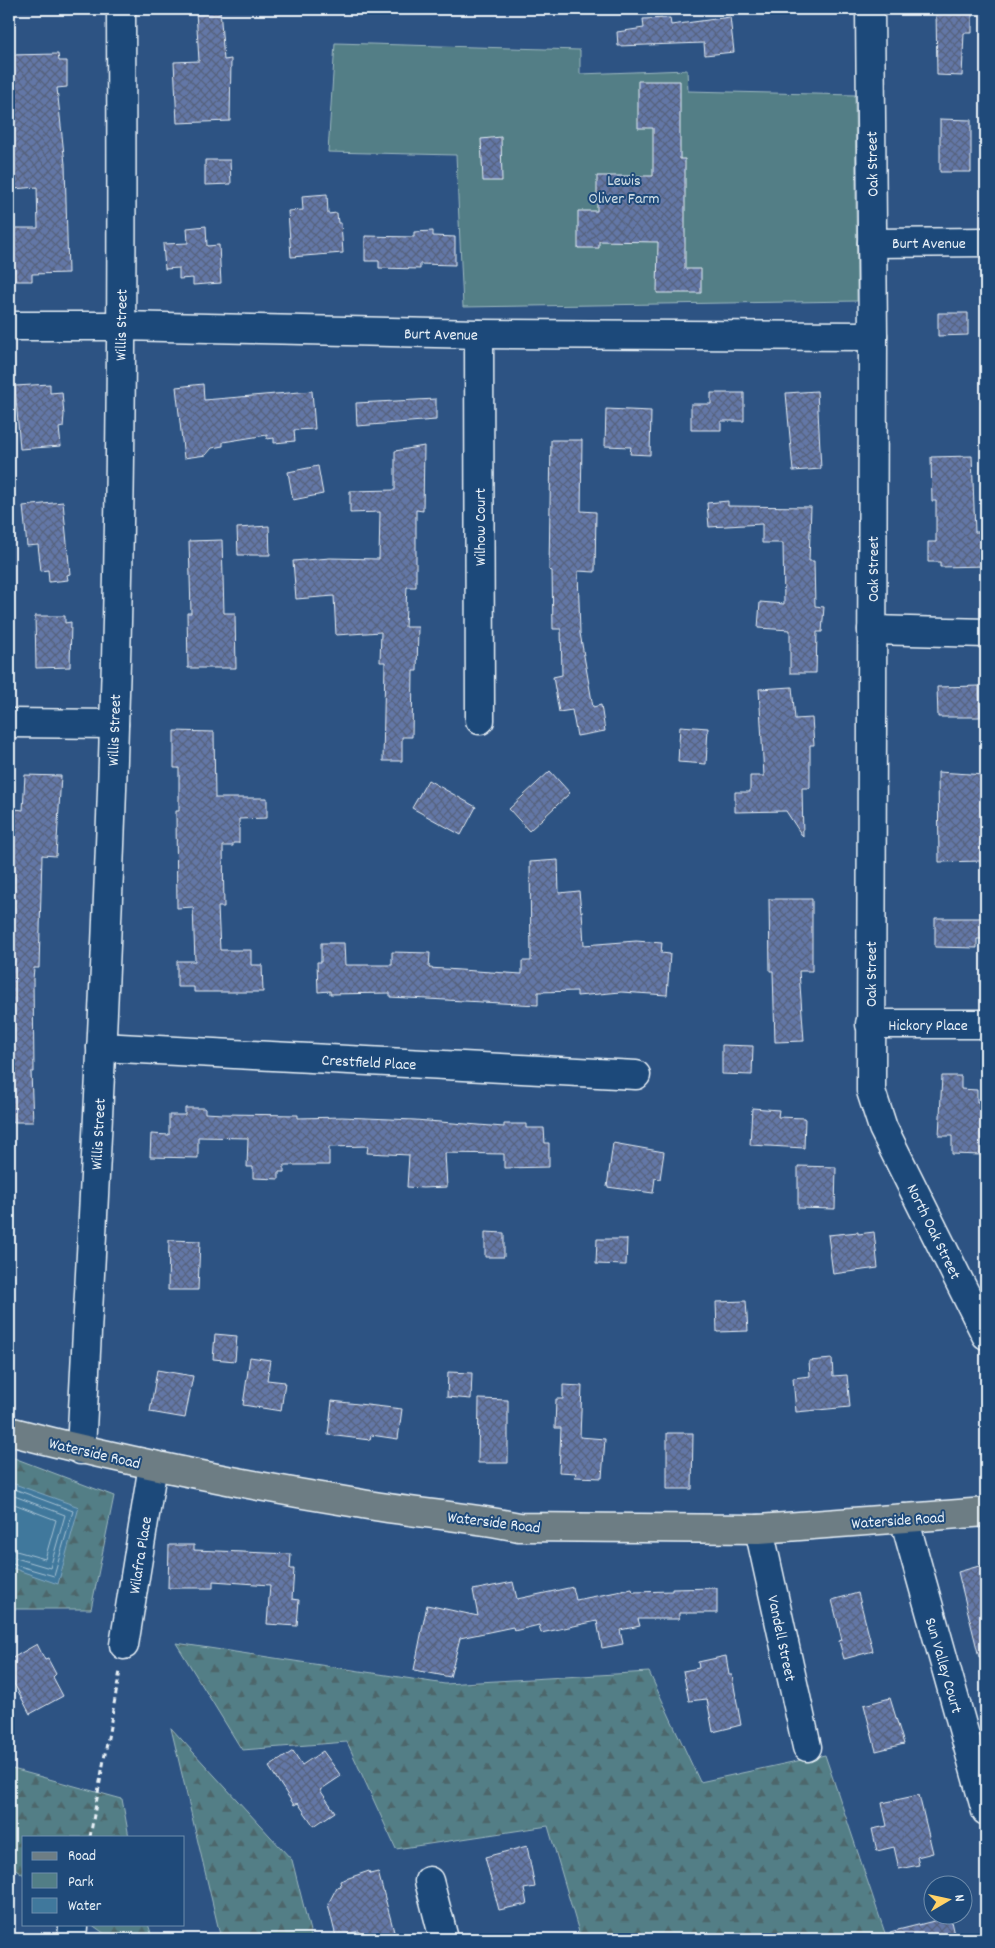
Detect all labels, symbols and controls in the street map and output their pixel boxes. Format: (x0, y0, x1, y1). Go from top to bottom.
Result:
street label: Oak Street (861, 131, 886, 197)
park label: Lewis Oliver Farm (589, 170, 659, 211)
street label: Burt Avenue (892, 233, 966, 256)
street label: Willis Street (110, 289, 135, 361)
street label: Burt Avenue (404, 323, 478, 348)
street label: Wilhow Court (470, 488, 493, 566)
street label: Oak Street (863, 536, 886, 602)
street label: Willis Street (103, 694, 128, 766)
street label: Oak Street (861, 941, 884, 1007)
street label: Hickory Place (888, 1015, 968, 1038)
street label: Crestfield Place (321, 1050, 417, 1077)
street label: Willis Street (86, 1098, 113, 1171)
street label: North Oak Street (900, 1180, 966, 1284)
street label: Waterside Road (46, 1433, 143, 1476)
street label: Waterside Road (446, 1506, 541, 1541)
street label: Waterside Road (851, 1507, 946, 1536)
street label: Wilafra Place (124, 1515, 159, 1596)
street label: Vandell Street (760, 1593, 801, 1684)
street label: Sun Valley Court (918, 1615, 967, 1716)
legend (22, 1836, 185, 1926)
text: Road (68, 1846, 96, 1868)
text: Park (68, 1872, 94, 1894)
north arrow (922, 1876, 972, 1926)
text: N (948, 1893, 969, 1903)
text: Water (68, 1896, 102, 1918)

